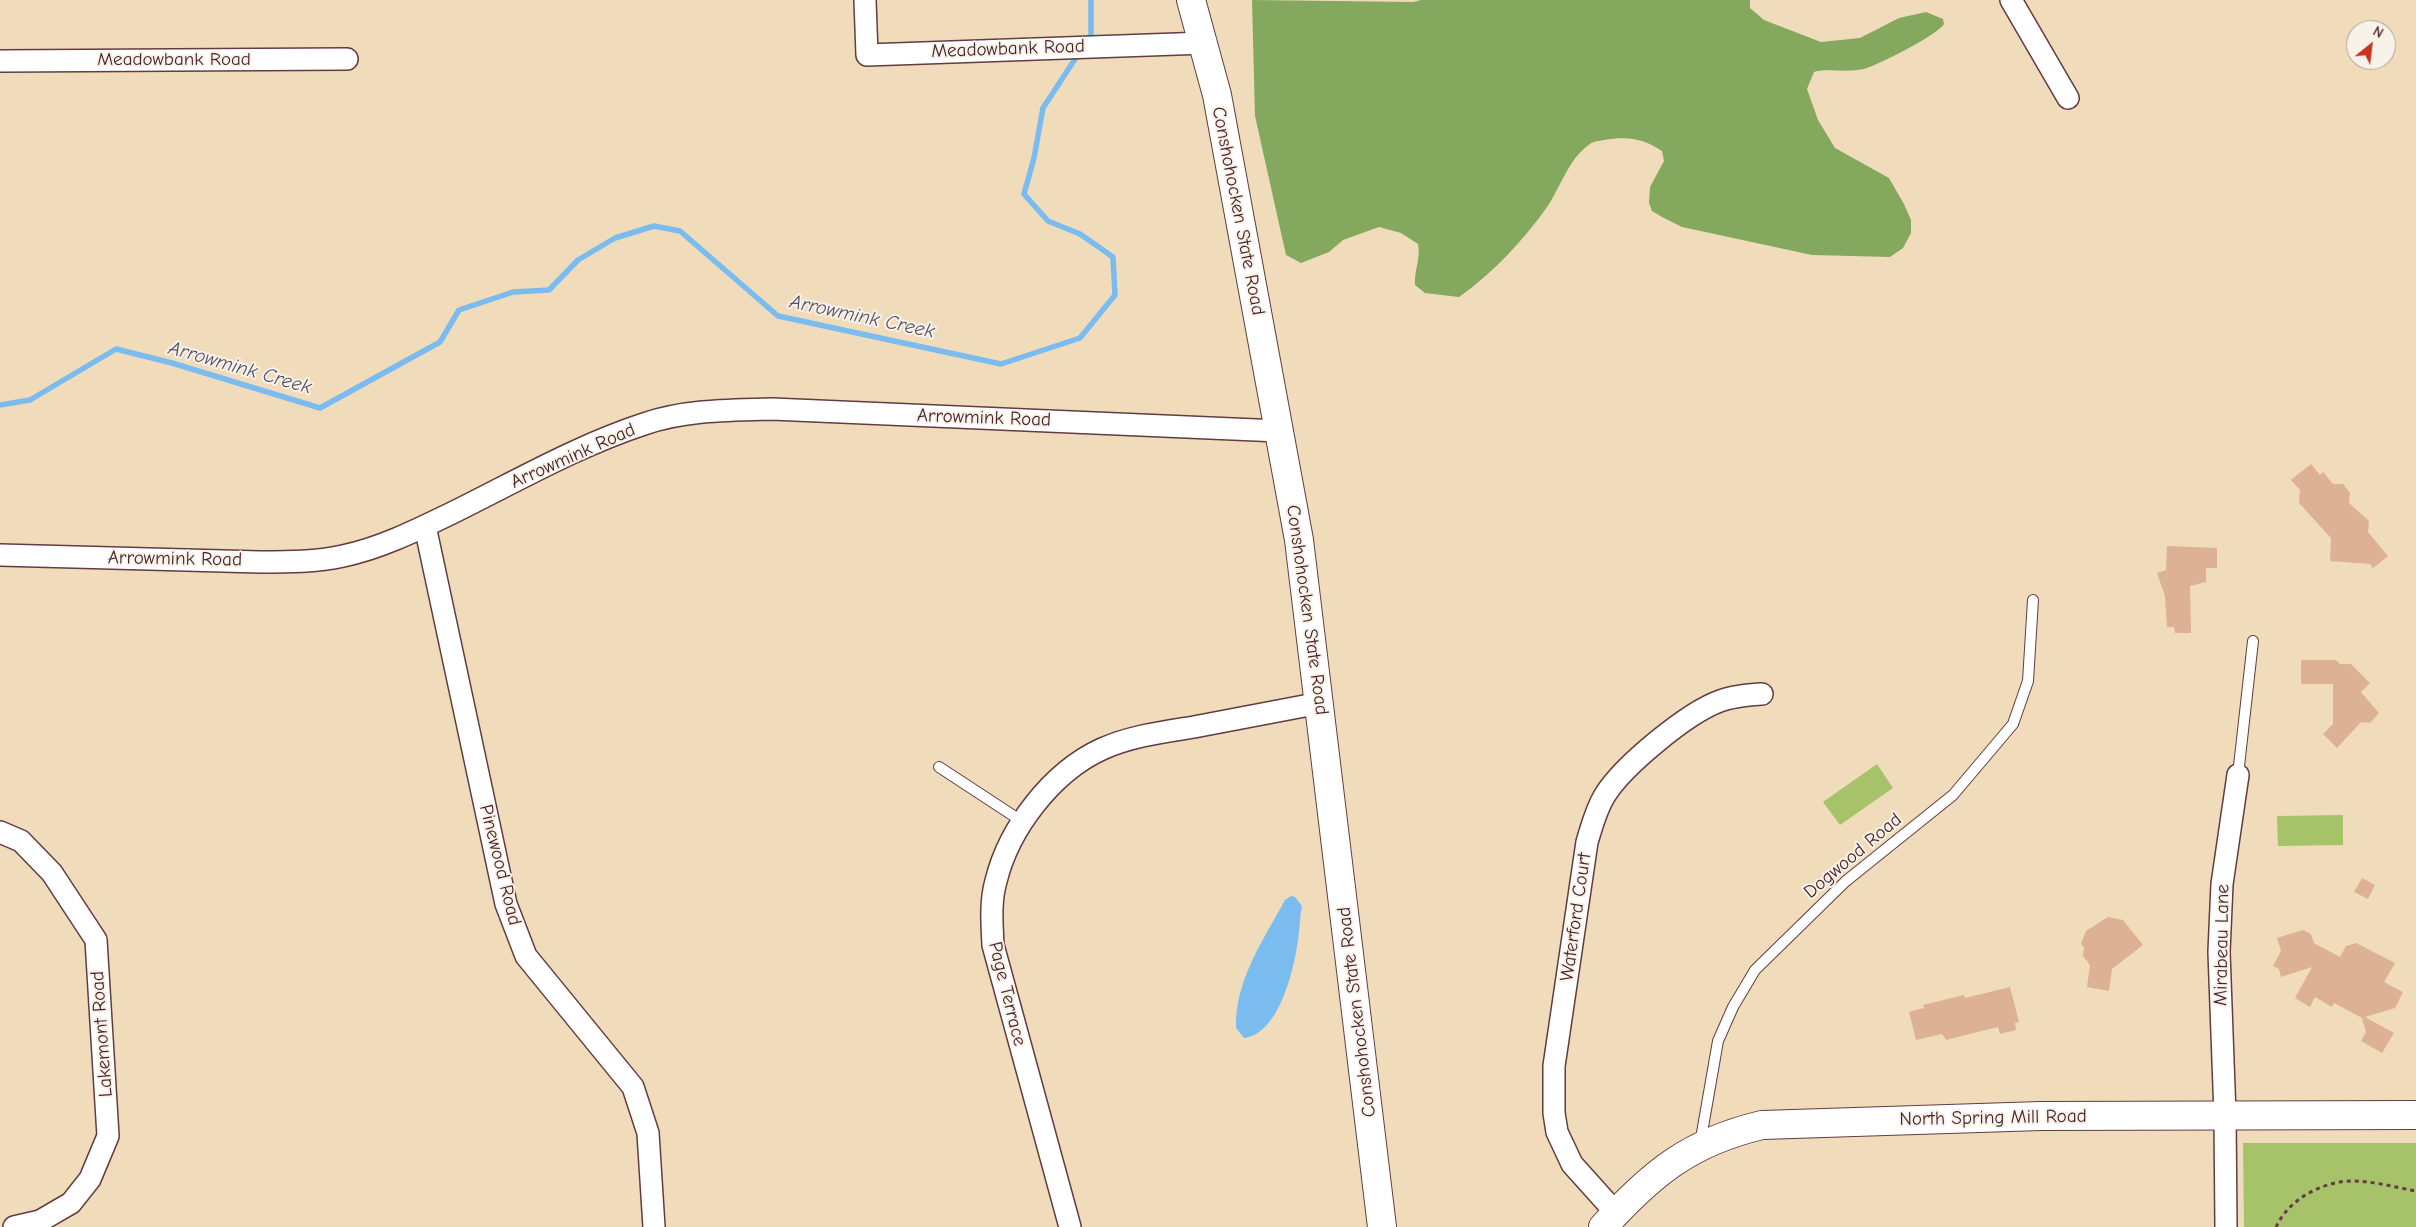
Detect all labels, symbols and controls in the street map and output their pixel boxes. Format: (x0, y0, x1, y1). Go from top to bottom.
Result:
north arrow (2346, 20, 2396, 70)
text: N (2370, 23, 2386, 42)
street label: Meadowbank Road (931, 35, 1085, 63)
street label: Meadowbank Road (97, 49, 251, 71)
street label: Conshohocken State Road (1207, 105, 1269, 317)
water label: Arrowmink Creek (787, 290, 937, 344)
water label: Arrowmink Creek (166, 336, 314, 400)
street label: Arrowmink Road (917, 404, 1051, 432)
street label: Arrowmink Road (507, 418, 639, 494)
street label: Conshohocken State Road (1281, 504, 1333, 716)
street label: Arrowmink Road (108, 546, 242, 572)
street label: Pinewood Road (474, 802, 526, 928)
street label: Dogwood Road (1799, 808, 1907, 904)
street label: Waterford Court (1556, 851, 1596, 983)
street label: Mirabeau Lane (2210, 884, 2234, 1006)
street label: Conshohocken State Road (1333, 905, 1381, 1119)
street label: Page Terrace (983, 939, 1031, 1049)
street label: Lakemont Road (86, 970, 118, 1098)
street label: North Spring Mill Road (1899, 1105, 2087, 1131)

